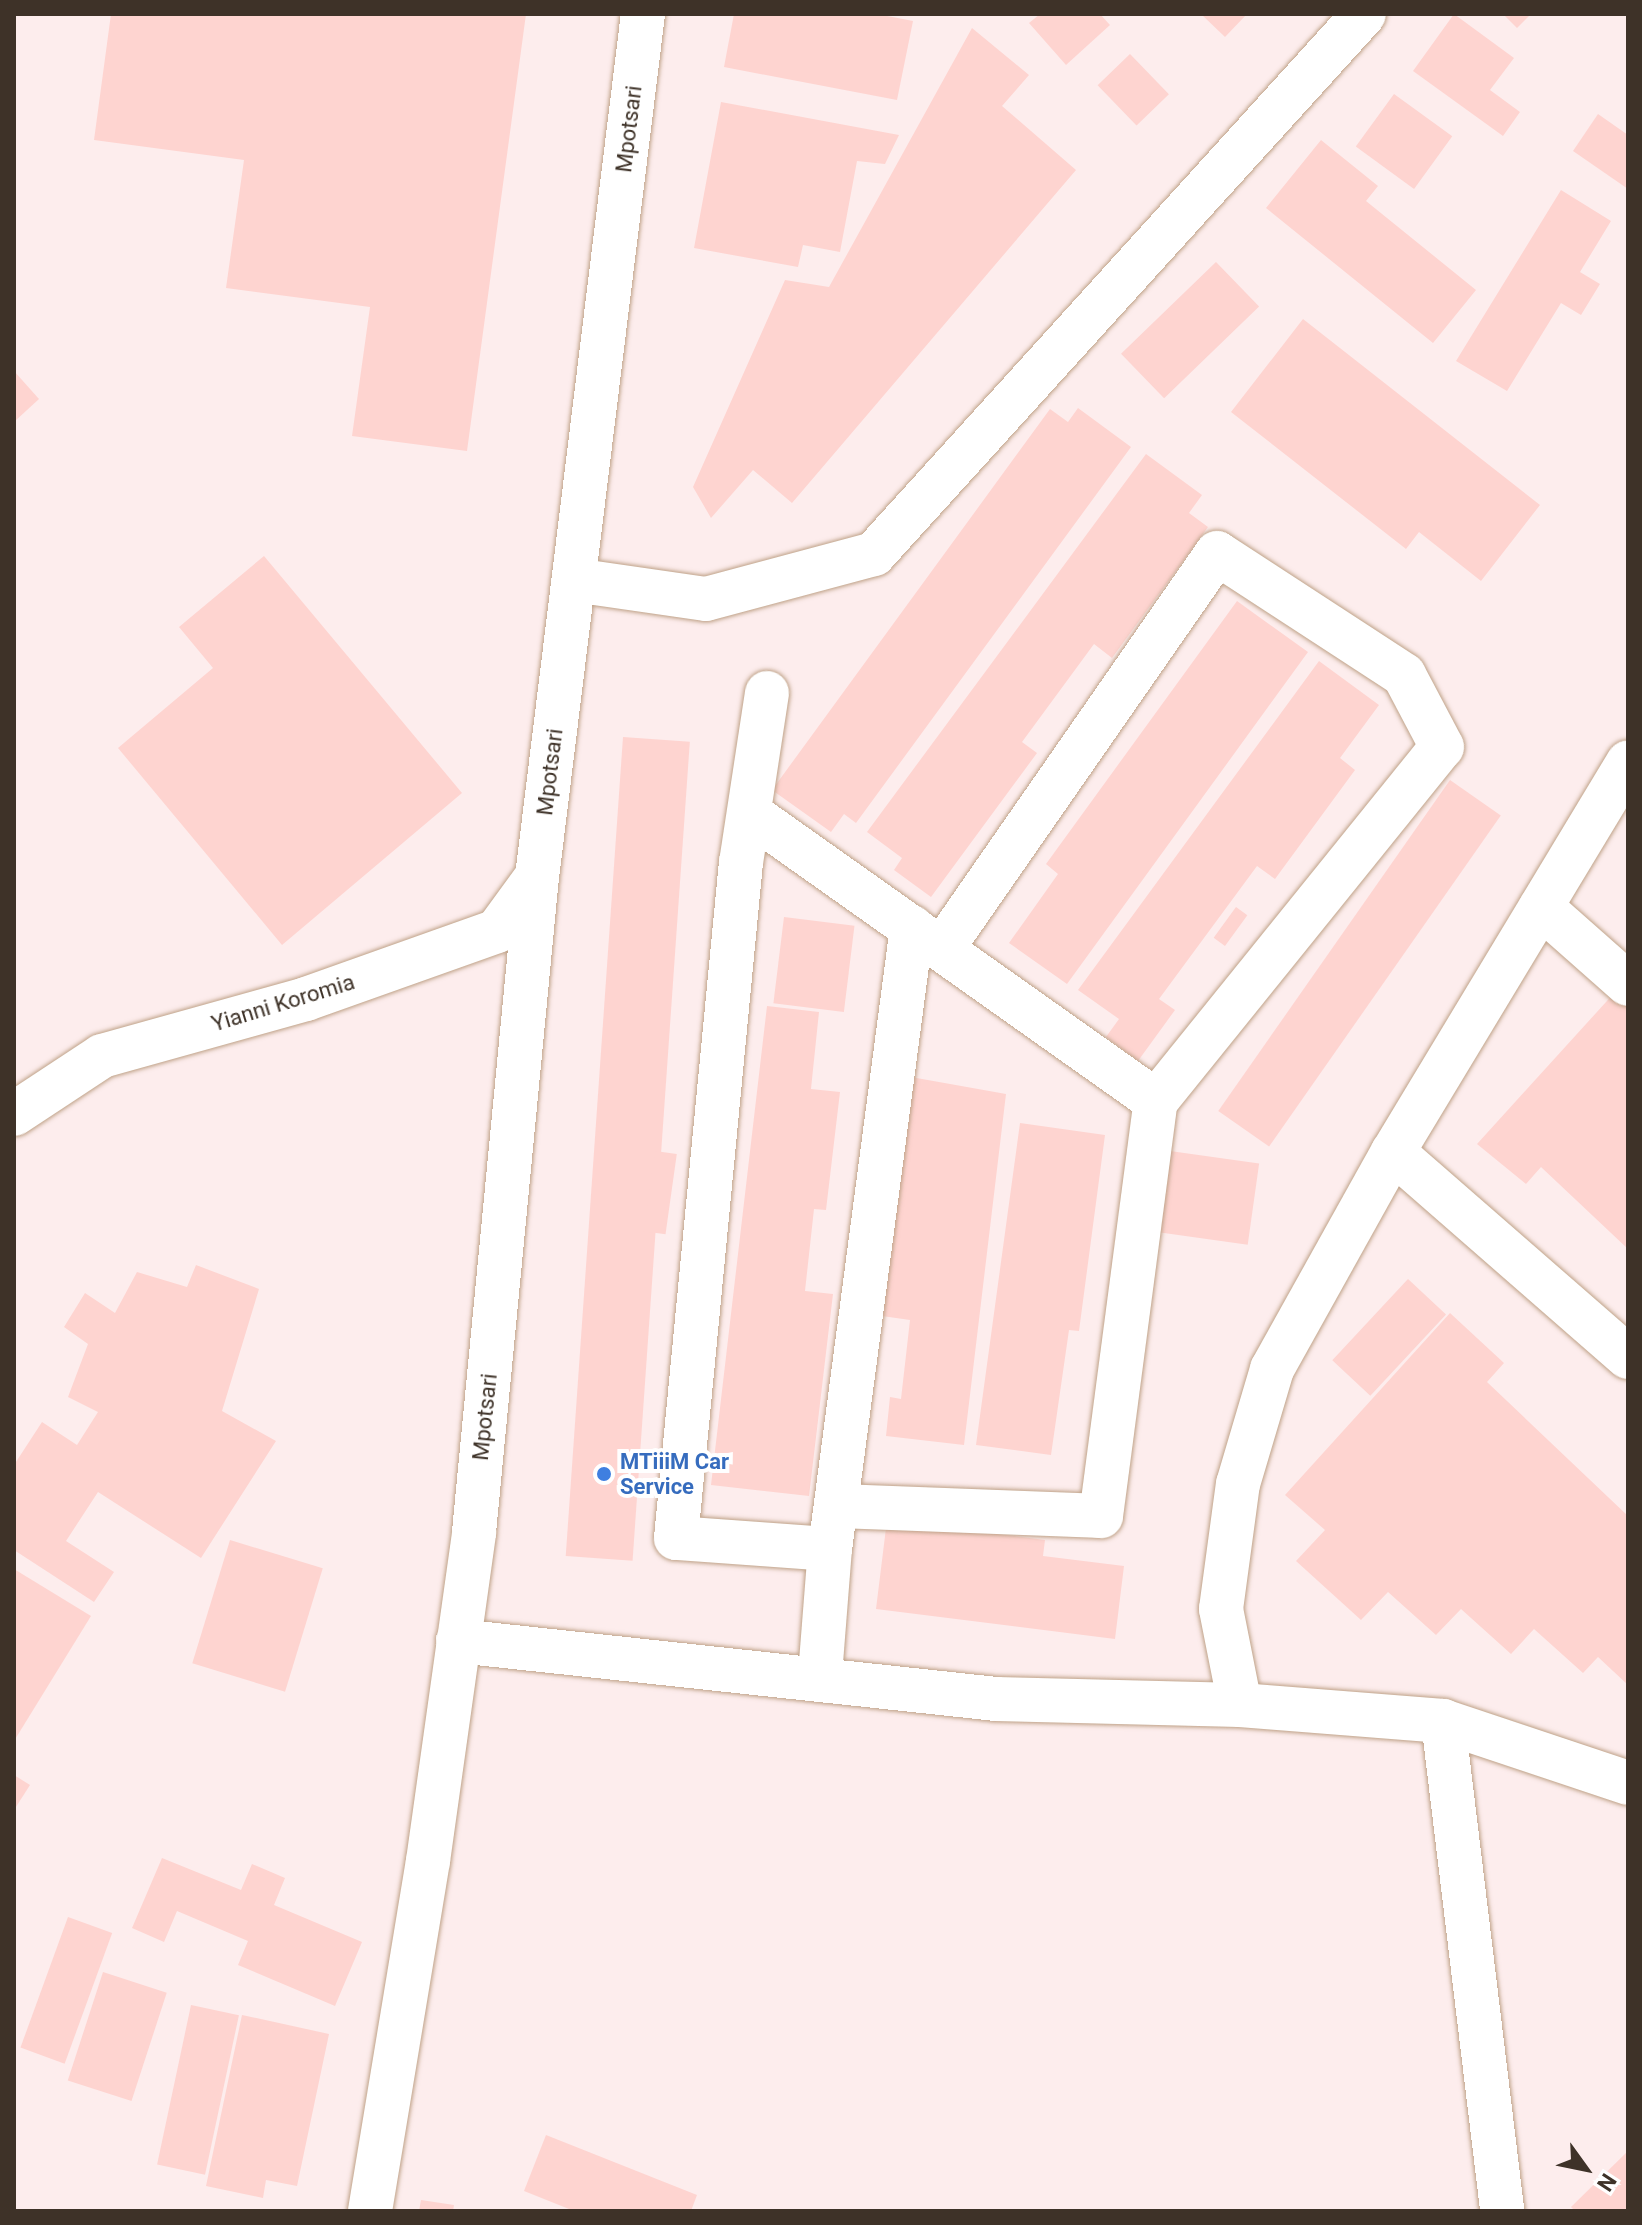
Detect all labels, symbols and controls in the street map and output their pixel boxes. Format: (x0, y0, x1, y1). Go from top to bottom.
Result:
street label: Mpotsari (611, 84, 647, 174)
street label: Mpotsari (532, 727, 568, 817)
street label: Yianni Koromia (208, 969, 358, 1037)
street label: Mpotsari (467, 1372, 503, 1462)
place label: MTiiiM Car Service (620, 1448, 729, 1500)
marker: MTiiiM Car Service (595, 1465, 613, 1483)
north arrow (1546, 2129, 1626, 2209)
text: N (1592, 2169, 1621, 2196)

